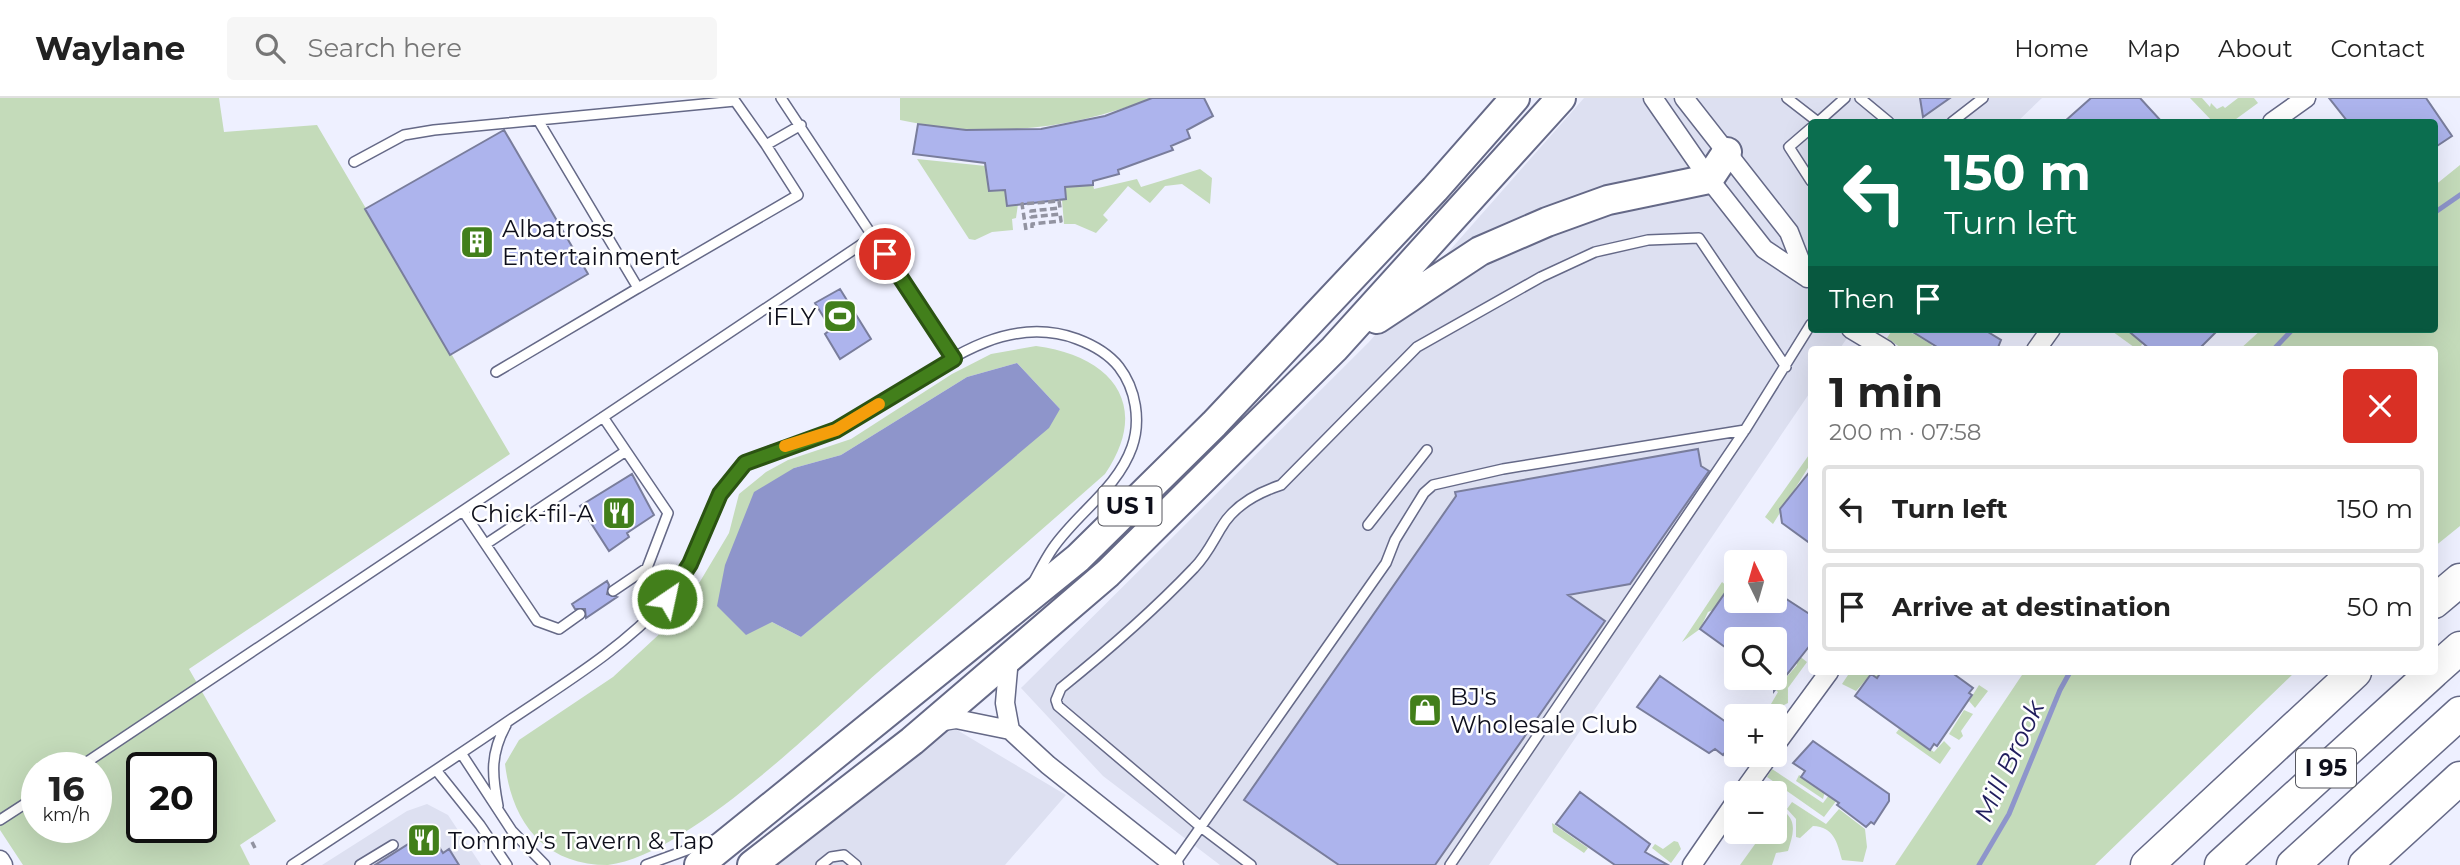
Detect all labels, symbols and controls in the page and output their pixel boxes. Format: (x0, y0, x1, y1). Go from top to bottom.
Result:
search box (227, 17, 717, 80)
text: Waylane (35, 28, 185, 68)
icon: search (251, 29, 289, 67)
text: Search here (307, 32, 462, 64)
text: Home (2014, 34, 2089, 63)
text: Map (2127, 34, 2180, 63)
text: About (2218, 34, 2292, 63)
text: Contact (2330, 34, 2425, 63)
text: 150 m (1944, 143, 2091, 202)
icon: left (1829, 147, 1920, 238)
text: Turn left (1944, 203, 2078, 242)
place label: Albatross Entertainment (502, 214, 680, 271)
building icon: Albatross Entertainment (458, 223, 496, 261)
pin (855, 224, 915, 284)
icon: arrive (866, 235, 904, 273)
icon: arrive (1909, 280, 1947, 318)
text: Then (1829, 283, 1895, 315)
sports icon: iFLY (821, 297, 859, 335)
place label: iFLY (767, 302, 817, 331)
text: 1 min (1829, 366, 1943, 418)
button: close (2343, 369, 2417, 443)
text: 200 m · 07:58 (1829, 418, 1981, 446)
road number: US 1 (1098, 486, 1162, 526)
icon: left (1833, 490, 1871, 528)
text: Turn left (1892, 493, 2008, 525)
text: 150 m (2337, 493, 2413, 525)
restaurant icon: Chick-fil-A (600, 494, 638, 532)
place label: Chick-fil-A (471, 499, 595, 528)
north arrow (1724, 550, 1787, 612)
map controls (1724, 550, 1787, 844)
position arrow (630, 562, 704, 636)
icon: arrive (1833, 588, 1871, 626)
text: Arrive at destination (1892, 591, 2171, 623)
text: 50 m (2347, 591, 2413, 623)
button: search (1724, 627, 1787, 690)
place label: BJ's Wholesale Club (1450, 682, 1637, 739)
shop icon: BJ's Wholesale Club (1406, 691, 1444, 729)
water label: Mill Brook (1967, 694, 2052, 827)
button: + (1724, 704, 1787, 767)
road number: I 95 (2296, 748, 2356, 788)
speed limit sign: 20 (126, 752, 217, 843)
text: 16 (48, 767, 85, 810)
button: − (1724, 781, 1787, 844)
text: km/h (42, 804, 91, 826)
restaurant icon: Tommy's Tavern & Tap (405, 821, 443, 859)
place label: Tommy's Tavern & Tap (448, 826, 714, 855)

